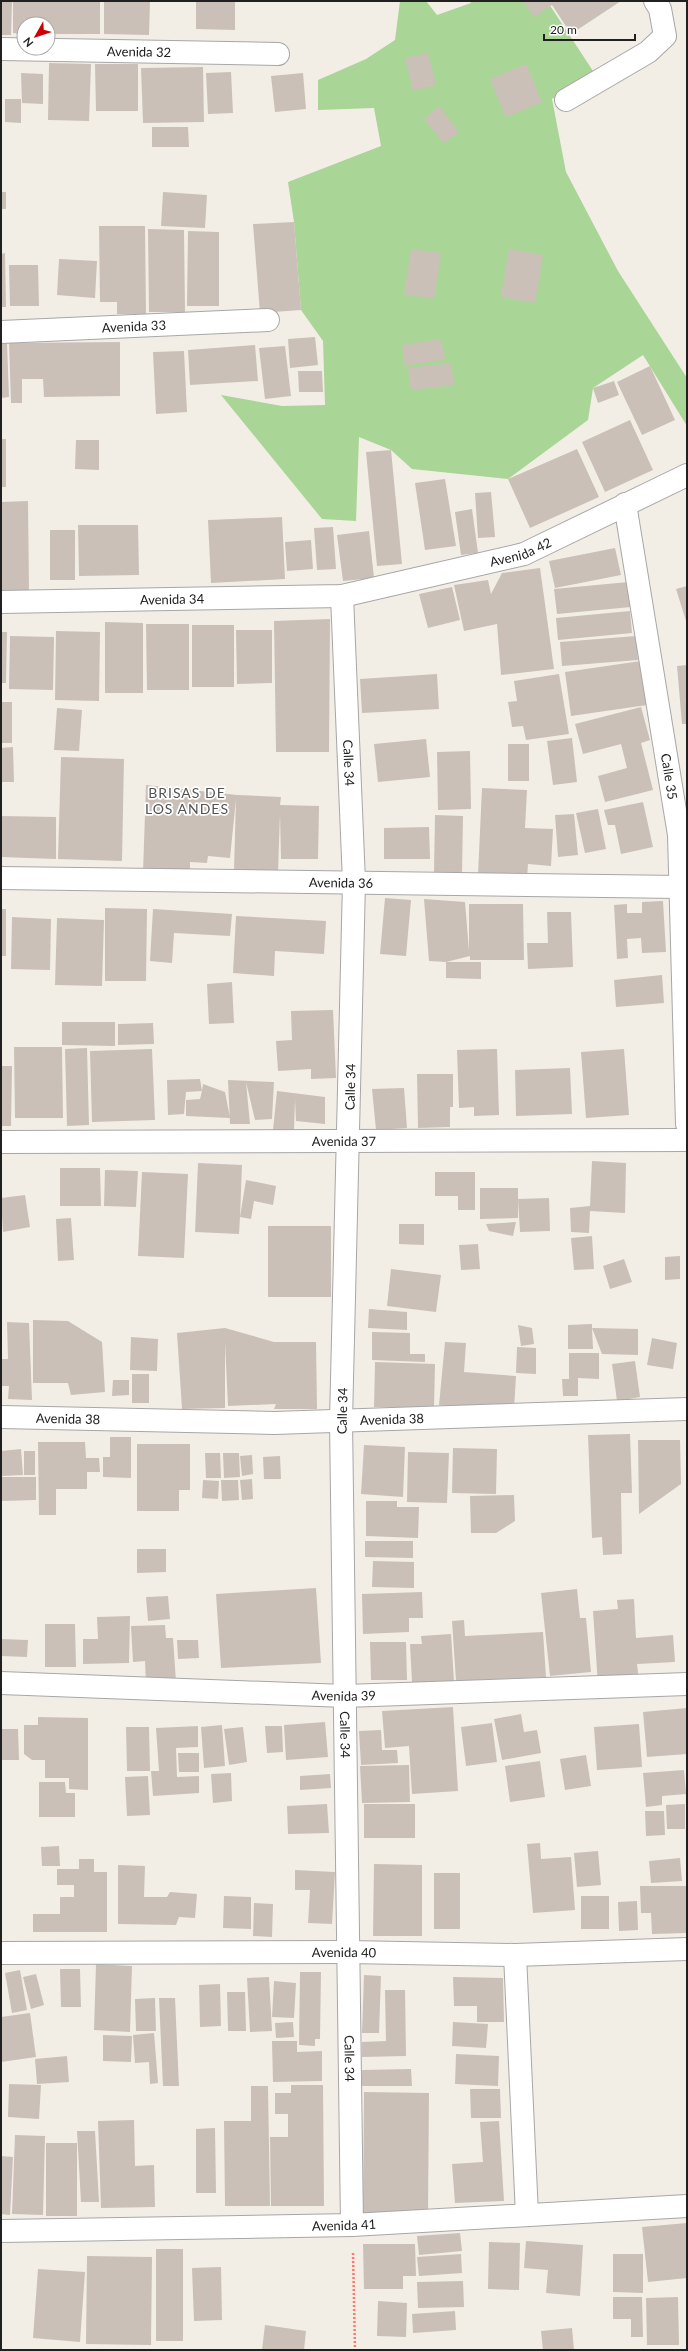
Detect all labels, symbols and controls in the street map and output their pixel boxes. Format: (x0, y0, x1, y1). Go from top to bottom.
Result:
north arrow (16, 16, 56, 56)
scale bar (544, 16, 635, 42)
text: 20 m (550, 22, 577, 37)
text: N (20, 35, 36, 50)
street label: Avenida 32 (107, 43, 171, 60)
street label: Avenida 33 (101, 317, 166, 335)
street label: Avenida 42 (488, 534, 554, 570)
street label: Avenida 34 (140, 590, 205, 608)
street label: Calle 34 (340, 739, 358, 787)
street label: Calle 35 (658, 752, 681, 801)
district label: BRISAS DE LOS ANDES (145, 784, 229, 817)
street label: Avenida 36 (309, 874, 373, 891)
street label: Calle 34 (342, 1063, 358, 1110)
street label: Avenida 37 (312, 1133, 377, 1149)
street label: Calle 34 (334, 1387, 350, 1434)
street label: Avenida 38 (36, 1410, 100, 1427)
street label: Avenida 38 (359, 1410, 424, 1428)
street label: Avenida 39 (311, 1687, 376, 1704)
street label: Calle 34 (337, 1711, 354, 1758)
street label: Avenida 40 (312, 1944, 377, 1961)
street label: Calle 34 (341, 2035, 358, 2082)
street label: Avenida 41 (312, 2216, 376, 2234)

